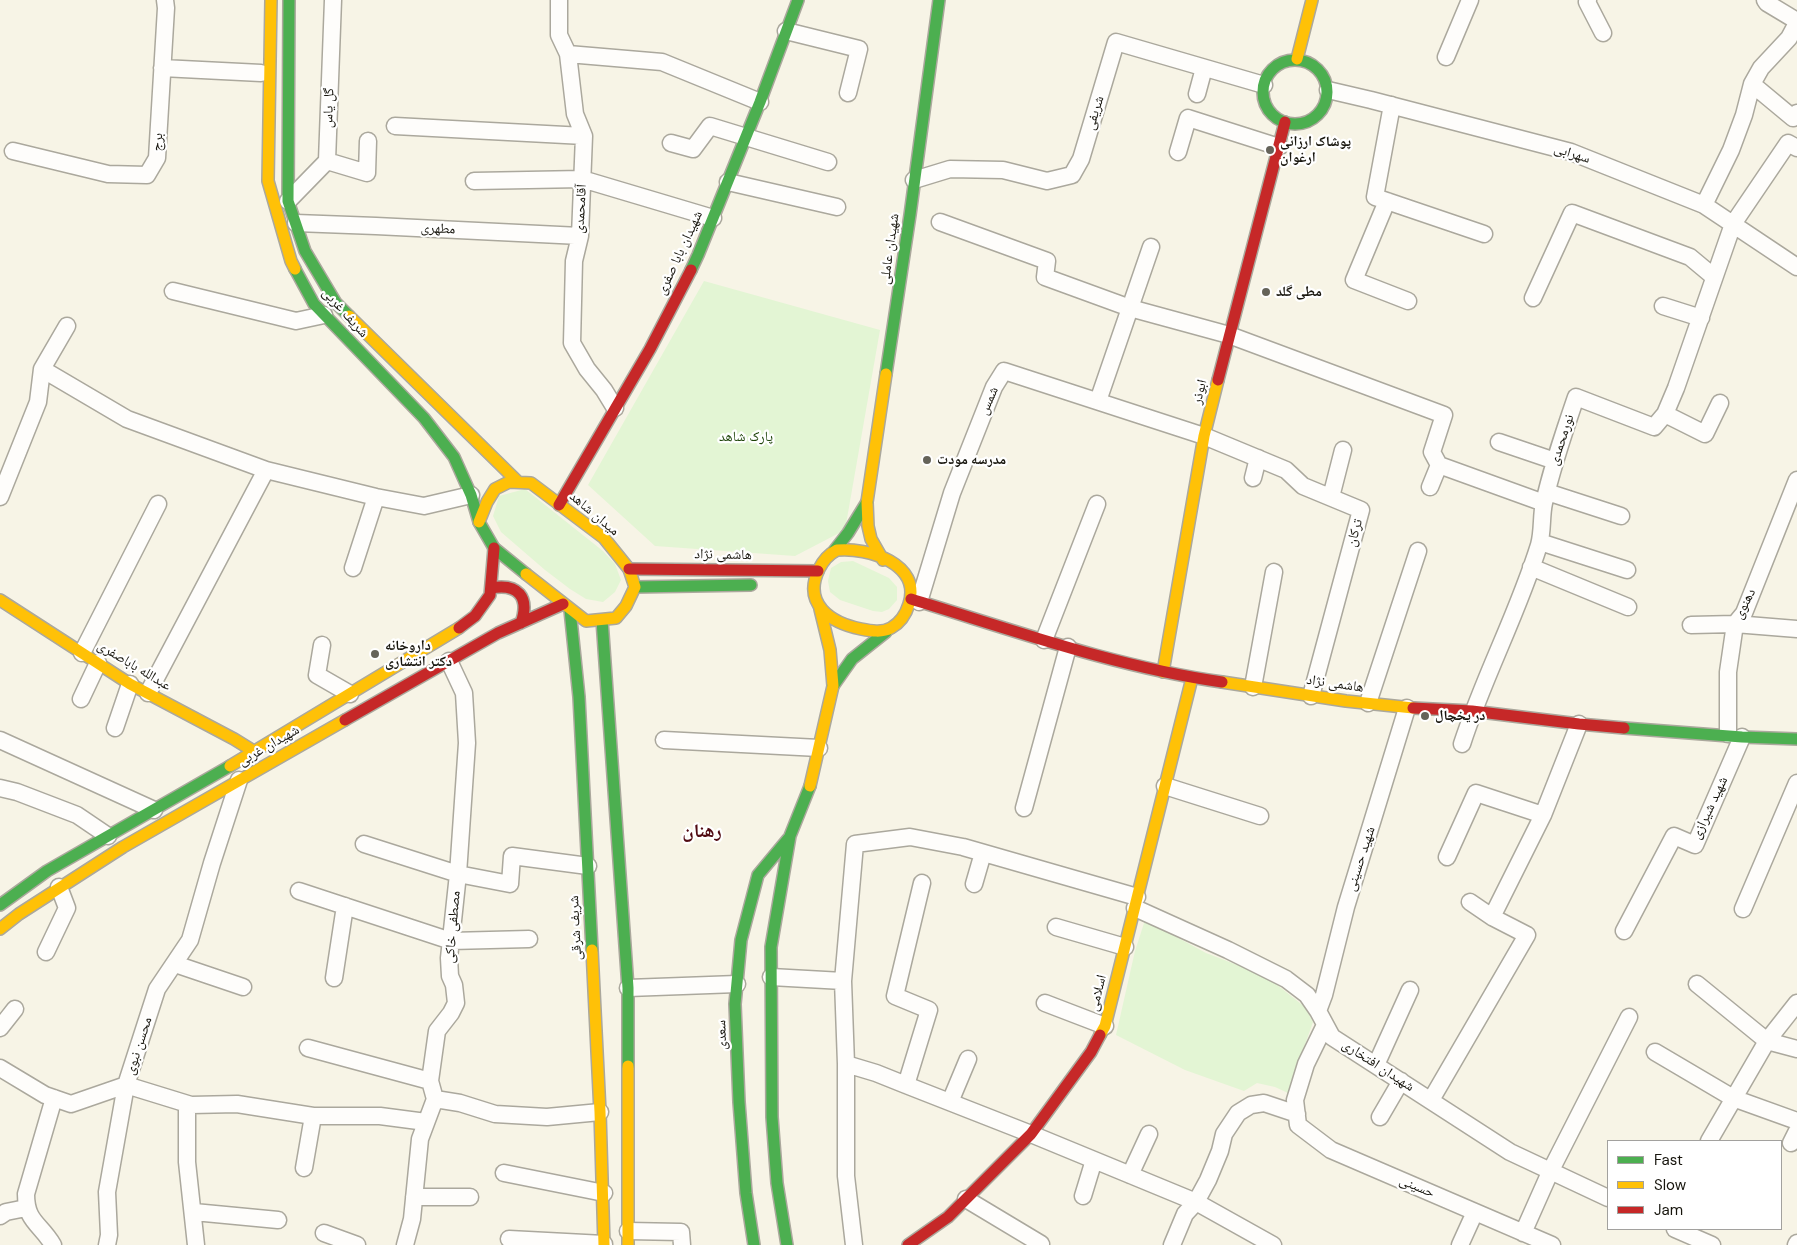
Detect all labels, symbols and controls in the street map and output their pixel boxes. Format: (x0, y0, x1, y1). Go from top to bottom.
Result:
street label: گل یاس (320, 88, 338, 128)
street label: شریفی (1082, 94, 1108, 132)
street label: برج (149, 132, 167, 152)
place label: پوشاک ارزانی ارغوان (1280, 134, 1351, 166)
street label: سهرابی (1552, 140, 1592, 168)
marker: پوشاک ارزانی ارغوان (1264, 144, 1276, 156)
street label: آقامحمدی (571, 184, 591, 234)
street label: شهیدان بابا صفری (653, 208, 707, 298)
street label: شهیدان عاملی (877, 212, 903, 286)
street label: مطهری (420, 220, 456, 238)
place label: مطی گلد (1276, 284, 1322, 300)
street label: شریف غربی (318, 285, 372, 341)
marker: مطی گلد (1260, 286, 1272, 298)
street label: ابوذر (1189, 378, 1211, 406)
street label: شمس (975, 384, 1003, 418)
street label: نورمحمدی (1546, 412, 1578, 468)
park label: پارک شاهد (719, 429, 773, 445)
place label: مدرسه مودت (937, 452, 1006, 468)
marker: مدرسه مودت (921, 454, 933, 466)
street label: میدان شاهد (566, 488, 622, 540)
street label: ترکان (1343, 517, 1367, 549)
street label: هاشمی نژاد (694, 546, 752, 564)
street label: دهنوی (1730, 586, 1760, 622)
street label: عبدالله باباصفری (94, 637, 174, 695)
place label: داروخانه دکتر انتشاری (385, 638, 452, 670)
marker: داروخانه دکتر انتشاری (369, 648, 381, 660)
street label: هاشمی نژاد (1305, 672, 1365, 696)
place label: در یخچال (1435, 708, 1485, 724)
marker: در یخچال (1419, 710, 1431, 722)
street label: شهیدان غربی (235, 722, 303, 770)
street label: شهید شیرازی (1688, 774, 1732, 842)
district label: رهنان (682, 821, 722, 843)
street label: شهید حسینی (1343, 825, 1379, 893)
street label: مصطفی خاکی (441, 890, 465, 964)
street label: شریف شرقی (566, 895, 586, 961)
street label: اسلامی (1085, 973, 1111, 1013)
street label: محسن نبوی (122, 1015, 156, 1077)
street label: سعدی (713, 1020, 731, 1050)
street label: شهیدان افتخاری (1339, 1036, 1417, 1096)
legend (1607, 1140, 1782, 1230)
text: Fast (1654, 1150, 1683, 1170)
street label: حسینی (1397, 1172, 1437, 1202)
text: Slow (1654, 1175, 1686, 1195)
text: Jam (1654, 1200, 1683, 1220)

